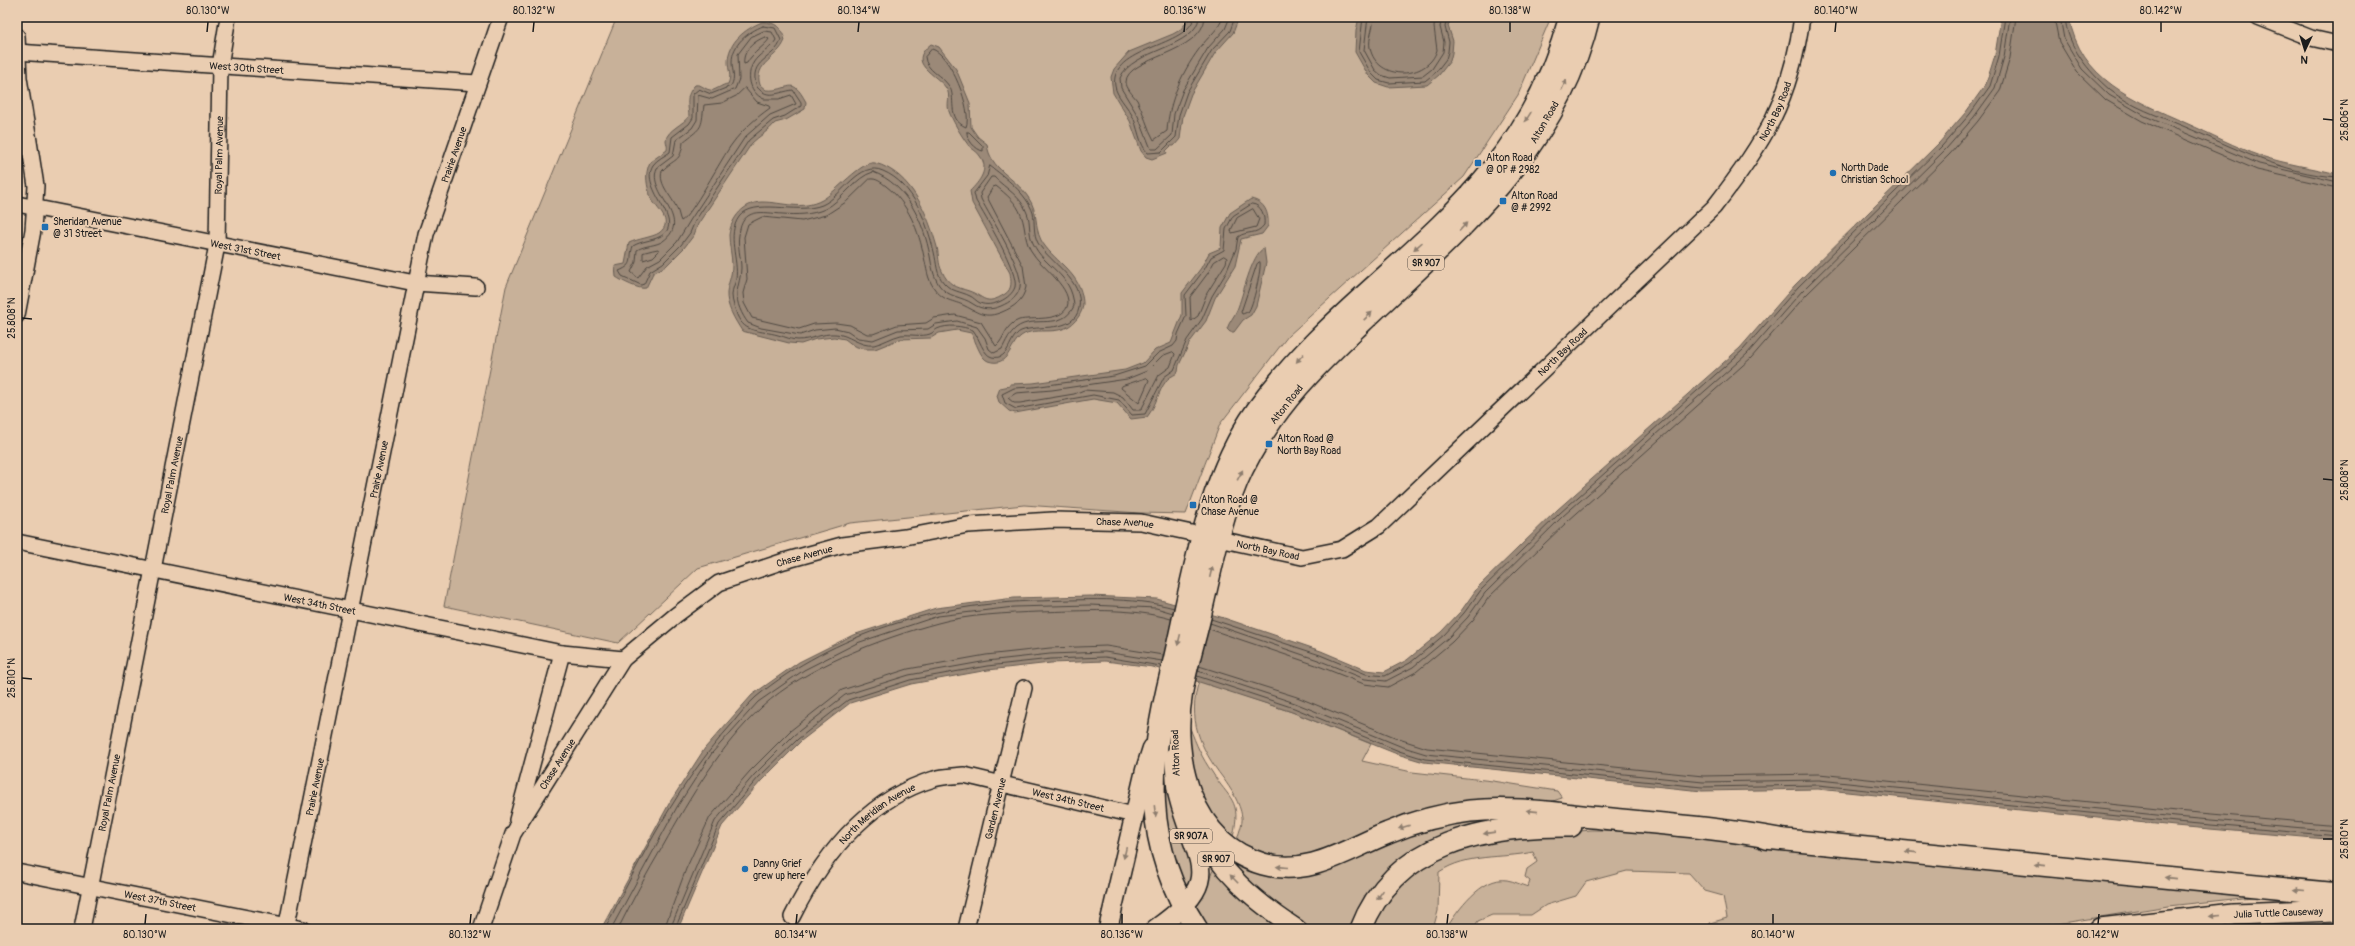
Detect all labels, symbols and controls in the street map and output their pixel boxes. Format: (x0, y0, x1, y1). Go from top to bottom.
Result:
text: 80.130°W (186, 5, 230, 17)
text: 80.132°W (513, 5, 555, 17)
text: 80.134°W (838, 5, 881, 17)
text: 80.136°W (1164, 5, 1207, 17)
text: 80.138°W (1489, 5, 1531, 17)
text: 80.140°W (1814, 5, 1858, 17)
text: 80.142°W (2140, 5, 2183, 17)
north arrow (2285, 30, 2325, 70)
text: N (2300, 53, 2309, 66)
street label: West 30th Street (209, 60, 285, 77)
one-way arrow (1561, 79, 1567, 90)
street label: North Bay Road (1757, 80, 1795, 143)
street label: Alton Road (1528, 99, 1562, 146)
text: 25.806°N (2339, 99, 2351, 141)
one-way arrow (1524, 111, 1531, 123)
street label: Royal Palm Avenue (213, 116, 226, 195)
street label: Prairie Avenue (439, 125, 470, 185)
place label: Alton Road @ OP # 2982 (1486, 152, 1540, 176)
marker: Alton Road @ OP # 2982 (1473, 158, 1483, 168)
place label: North Dade Christian School (1841, 162, 1908, 186)
marker: North Dade Christian School (1828, 168, 1838, 178)
place label: Alton Road @ # 2992 (1511, 190, 1558, 214)
marker: Alton Road @ # 2992 (1498, 196, 1508, 206)
place label: Sheridan Avenue @ 31 Street (53, 216, 122, 240)
marker: Sheridan Avenue @ 31 Street (40, 222, 50, 232)
one-way arrow (1458, 222, 1468, 232)
street label: West 31st Street (209, 237, 283, 263)
one-way arrow (1413, 241, 1423, 250)
road number: SR 907 (1408, 256, 1444, 270)
text: 25.808°N (6, 297, 18, 339)
one-way arrow (1363, 312, 1373, 321)
street label: North Bay Road (1535, 326, 1590, 379)
one-way arrow (1296, 352, 1305, 363)
street label: Alton Road (1268, 382, 1306, 427)
place label: Alton Road @ North Bay Road (1277, 433, 1341, 457)
street label: Royal Palm Avenue (159, 435, 186, 515)
street label: Prairie Avenue (368, 439, 391, 499)
marker: Alton Road @ North Bay Road (1264, 439, 1274, 449)
text: 25.808°N (2339, 459, 2351, 501)
one-way arrow (1237, 469, 1244, 480)
place label: Alton Road @ Chase Avenue (1201, 494, 1259, 518)
marker: Alton Road @ Chase Avenue (1188, 500, 1198, 510)
street label: Chase Avenue (1096, 516, 1155, 532)
street label: North Bay Road (1235, 538, 1300, 563)
street label: Chase Avenue (775, 543, 834, 570)
one-way arrow (1208, 566, 1214, 578)
street label: West 34th Street (282, 591, 358, 618)
one-way arrow (1175, 634, 1181, 646)
text: 25.810°N (6, 658, 18, 698)
street label: Alton Road (1169, 729, 1183, 777)
street label: Chase Avenue (537, 737, 578, 792)
street label: Royal Palm Avenue (96, 753, 123, 833)
street label: Prairie Avenue (304, 757, 327, 817)
street label: Garden Avenue (983, 777, 1009, 841)
street label: North Meridian Avenue (837, 782, 917, 847)
street label: West 34th Street (1031, 786, 1106, 815)
one-way arrow (1152, 805, 1158, 817)
one-way arrow (1526, 808, 1538, 815)
text: 25.810°N (2339, 819, 2351, 859)
one-way arrow (1398, 824, 1410, 830)
road number: SR 907A (1170, 829, 1212, 843)
one-way arrow (1483, 830, 1495, 836)
one-way arrow (1122, 847, 1128, 859)
one-way arrow (1905, 848, 1917, 855)
road number: SR 907 (1198, 852, 1234, 866)
place label: Danny Grief grew up here (753, 858, 805, 882)
one-way arrow (2034, 861, 2046, 868)
marker: Danny Grief grew up here (740, 864, 750, 874)
one-way arrow (1276, 864, 1288, 870)
one-way arrow (1229, 874, 1239, 884)
one-way arrow (2164, 874, 2176, 881)
one-way arrow (2293, 887, 2305, 894)
street label: West 37th Street (123, 888, 198, 915)
one-way arrow (1376, 890, 1384, 900)
street label: Julia Tuttle Causeway (2233, 906, 2324, 921)
one-way arrow (2209, 913, 2221, 919)
text: 80.130°W (123, 929, 167, 941)
text: 80.132°W (449, 929, 491, 941)
text: 80.134°W (775, 929, 818, 941)
text: 80.136°W (1101, 929, 1144, 941)
text: 80.138°W (1426, 929, 1468, 941)
text: 80.140°W (1751, 929, 1795, 941)
text: 80.142°W (2077, 929, 2120, 941)

